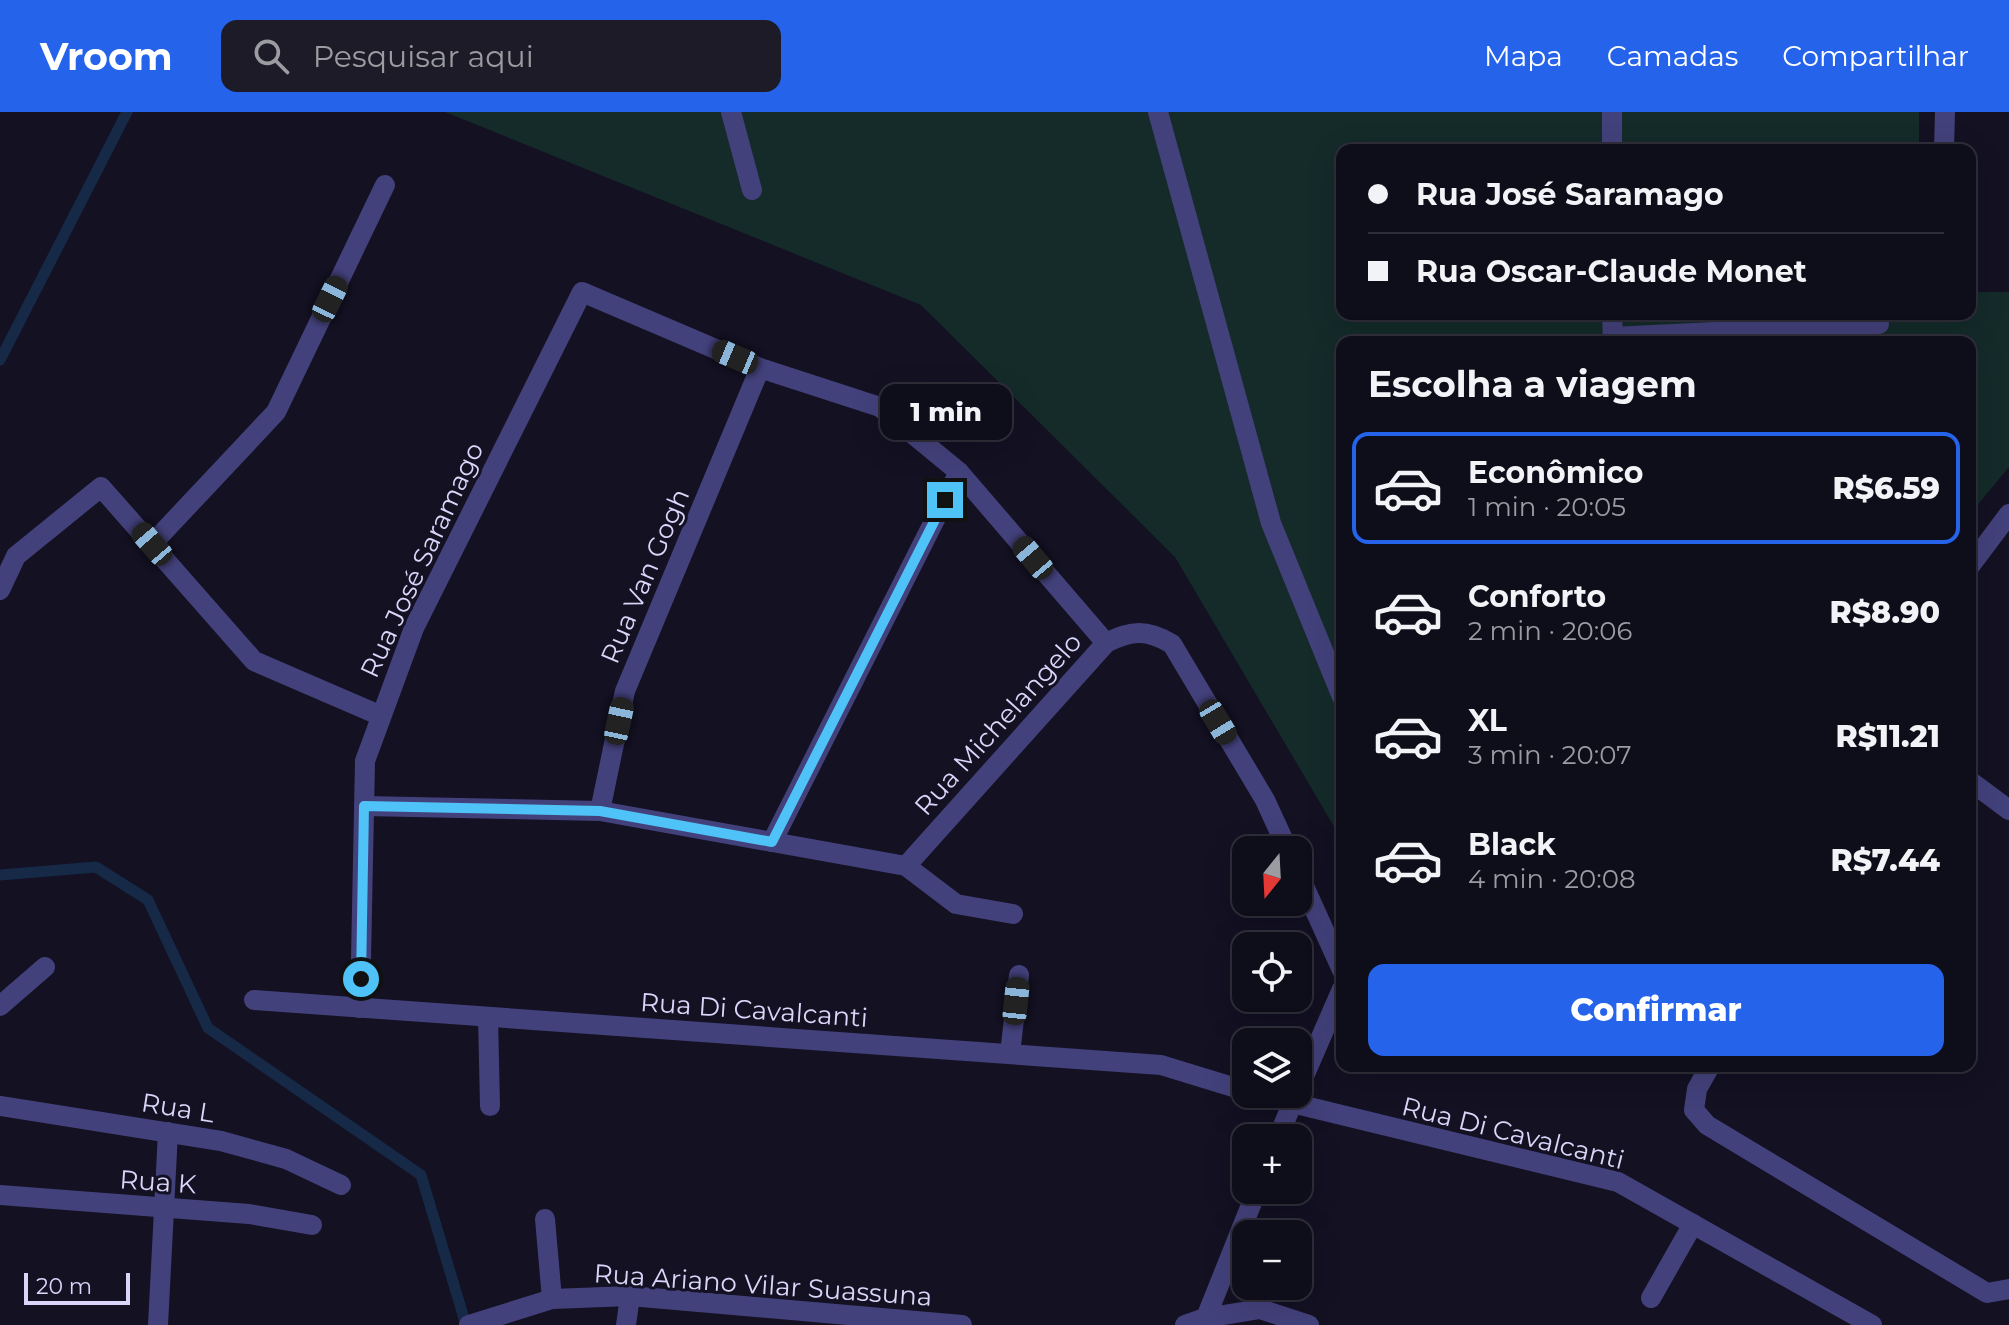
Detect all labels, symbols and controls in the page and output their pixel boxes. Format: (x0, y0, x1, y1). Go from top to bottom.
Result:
search box (221, 20, 781, 92)
text: Vroom (40, 33, 173, 80)
icon: search (249, 34, 293, 78)
text: Pesquisar aqui (313, 38, 534, 75)
text: Mapa (1484, 39, 1563, 73)
text: Camadas (1607, 39, 1738, 73)
text: Compartilhar (1782, 39, 1969, 73)
text: Rua José Saramago (1416, 176, 1724, 213)
text: Rua Oscar-Claude Monet (1416, 253, 1807, 290)
car (309, 272, 351, 326)
car (708, 337, 762, 377)
text: Escolha a viagem (1368, 362, 1697, 406)
callout: 1 min (879, 384, 1011, 440)
text: 1 min (910, 396, 982, 428)
street label: Rua José Saramago (353, 437, 491, 683)
icon: car (1372, 452, 1444, 524)
text: Econômico (1468, 454, 1643, 491)
text: R$6.59 (1832, 470, 1940, 507)
route end (927, 482, 963, 518)
street label: Rua Van Gogh (594, 484, 696, 668)
text: 1 min · 20:05 (1468, 491, 1626, 523)
car (127, 518, 177, 570)
car (1008, 532, 1058, 584)
icon: car (1372, 576, 1444, 648)
text: Conforto (1468, 578, 1606, 615)
text: R$8.90 (1830, 594, 1940, 631)
text: 2 min · 20:06 (1468, 615, 1632, 647)
street label: Rua Michelangelo (908, 626, 1088, 822)
car (602, 695, 636, 747)
car (1195, 695, 1241, 749)
icon: car (1372, 700, 1444, 772)
text: XL (1468, 702, 1507, 739)
text: R$11.21 (1835, 718, 1940, 755)
text: 3 min · 20:07 (1468, 739, 1632, 771)
icon: car (1372, 824, 1444, 896)
text: Black (1468, 826, 1556, 863)
north arrow (1232, 836, 1312, 916)
map controls (1232, 836, 1312, 1300)
text: R$7.44 (1831, 842, 1940, 879)
text: 4 min · 20:08 (1468, 863, 1636, 895)
button: locate (1232, 932, 1312, 1012)
route start (343, 961, 379, 997)
button: Confirmar (1368, 964, 1944, 1056)
car (1002, 976, 1030, 1026)
street label: Rua Di Cavalcanti (639, 986, 869, 1034)
button: layers (1232, 1028, 1312, 1108)
street label: Rua L (139, 1086, 218, 1130)
street label: Rua Di Cavalcanti (1398, 1090, 1628, 1176)
button: + (1232, 1124, 1312, 1204)
street label: Rua K (119, 1163, 198, 1201)
button: − (1232, 1220, 1312, 1300)
street label: Rua Ariano Vilar Suassuna (593, 1257, 933, 1313)
scale bar (24, 1269, 130, 1305)
text: 20 m (36, 1273, 92, 1300)

